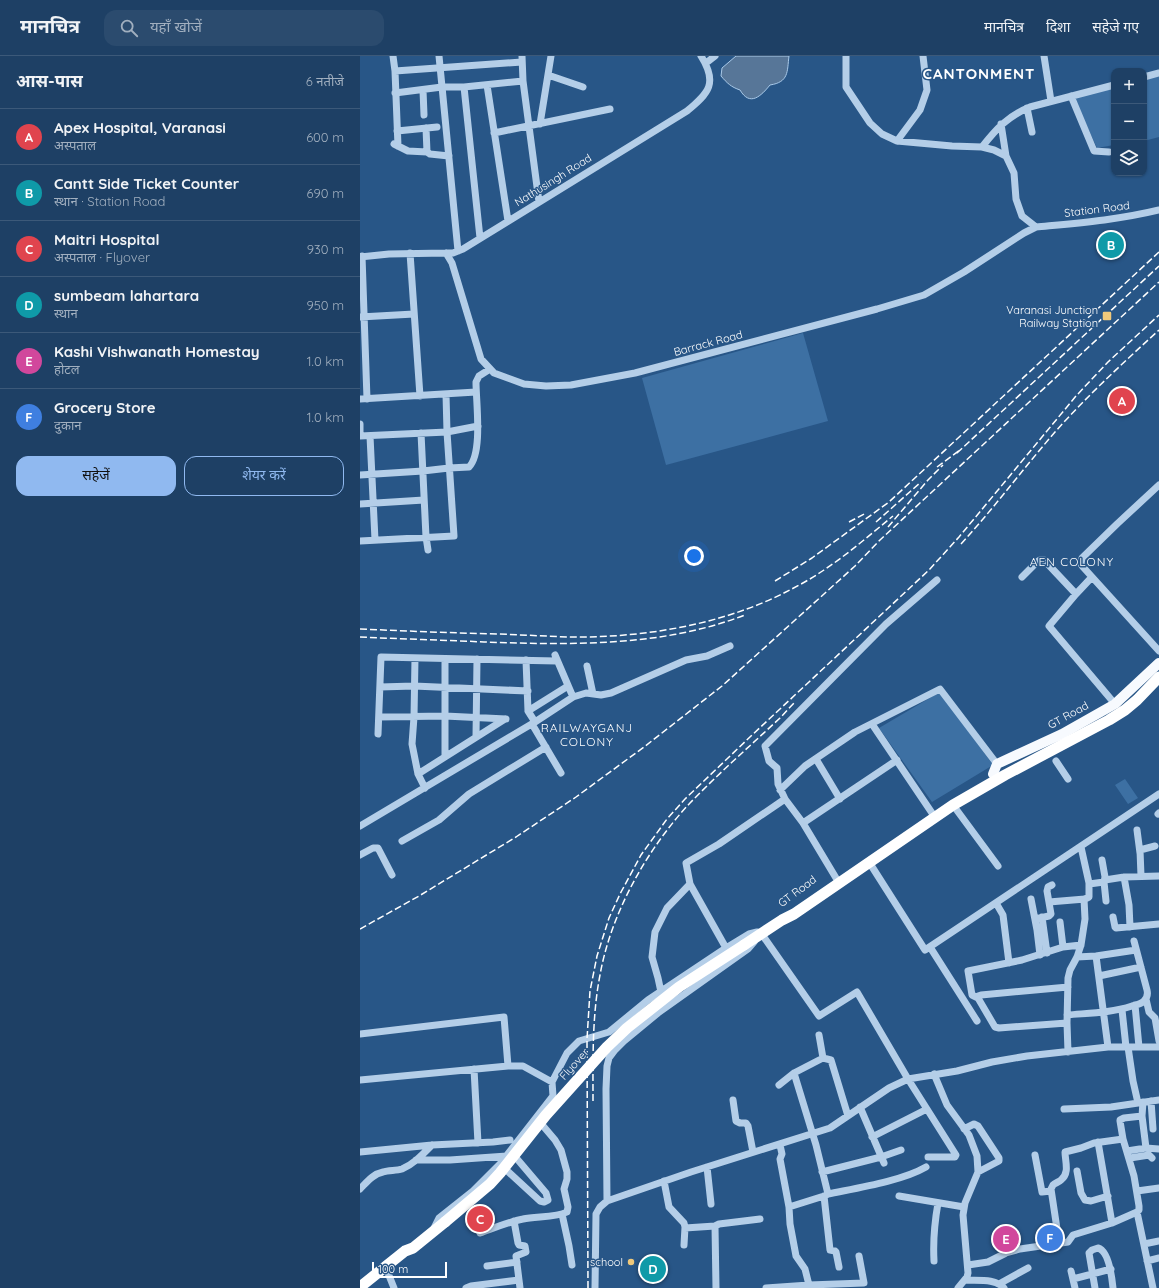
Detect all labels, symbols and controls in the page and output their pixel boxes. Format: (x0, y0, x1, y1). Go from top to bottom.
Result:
search box (104, 10, 384, 46)
text: मानचित्र (20, 14, 80, 38)
icon: search (118, 17, 140, 39)
text: यहाँ खोजें (150, 17, 202, 36)
text: मानचित्र (984, 18, 1024, 36)
text: दिशा (1046, 18, 1070, 36)
text: सहेजे गए (1092, 18, 1139, 36)
district label: CANTONMENT (923, 64, 1035, 83)
map controls (1111, 68, 1147, 176)
button: + (1111, 68, 1147, 104)
text: आस-पास (16, 70, 83, 91)
text: 6 नतीजे (306, 73, 344, 89)
button: − (1111, 104, 1147, 140)
text: Apex Hospital, Varanasi (54, 118, 226, 137)
text: A (25, 129, 33, 145)
text: 600 m (306, 129, 344, 145)
text: अस्पताल (54, 137, 96, 153)
button: layers (1111, 140, 1147, 176)
street label: Nathusingh Road (512, 151, 594, 209)
text: Cantt Side Ticket Counter (54, 174, 239, 193)
text: B (25, 185, 33, 201)
text: 690 m (307, 185, 344, 201)
text: स्थान · Station Road (54, 193, 165, 209)
street label: Station Road (1063, 198, 1131, 220)
text: Maitri Hospital (54, 230, 160, 249)
pin: B (1098, 230, 1124, 260)
text: C (25, 241, 33, 257)
text: 930 m (307, 241, 344, 257)
text: अस्पताल · Flyover (54, 249, 150, 265)
text: sumbeam lahartara (54, 286, 199, 305)
text: D (24, 297, 34, 313)
text: 950 m (307, 297, 344, 313)
place label: Varanasi Junction Railway Station (1006, 303, 1098, 330)
text: स्थान (54, 305, 78, 321)
marker: Varanasi Junction Railway Station (1101, 310, 1113, 322)
street label: Barrack Road (672, 327, 744, 359)
text: Kashi Vishwanath Homestay (54, 342, 260, 361)
text: E (25, 353, 33, 369)
text: 1.0 km (307, 353, 344, 369)
text: होटल (54, 361, 80, 377)
pin: A (1109, 386, 1135, 416)
text: Grocery Store (54, 398, 156, 417)
text: F (25, 409, 33, 425)
text: 1.0 km (307, 409, 344, 425)
text: दुकान (54, 417, 81, 433)
button: सहेजें (16, 456, 176, 496)
button: शेयर करें (184, 456, 344, 496)
your location (684, 546, 704, 566)
district label: AEN COLONY (1030, 554, 1114, 569)
street label: GT Road (1045, 698, 1091, 732)
district label: RAILWAYGANJ COLONY (541, 720, 633, 749)
street label: GT Road (775, 872, 819, 910)
street label: Flyover (556, 1045, 592, 1083)
pin: C (467, 1204, 493, 1234)
pin: F (1037, 1223, 1063, 1253)
pin: E (993, 1224, 1019, 1254)
pin: D (640, 1254, 666, 1284)
place label: school (590, 1255, 623, 1269)
marker: school (626, 1257, 636, 1267)
scale bar (372, 1260, 447, 1279)
text: 100 m (378, 1262, 408, 1276)

